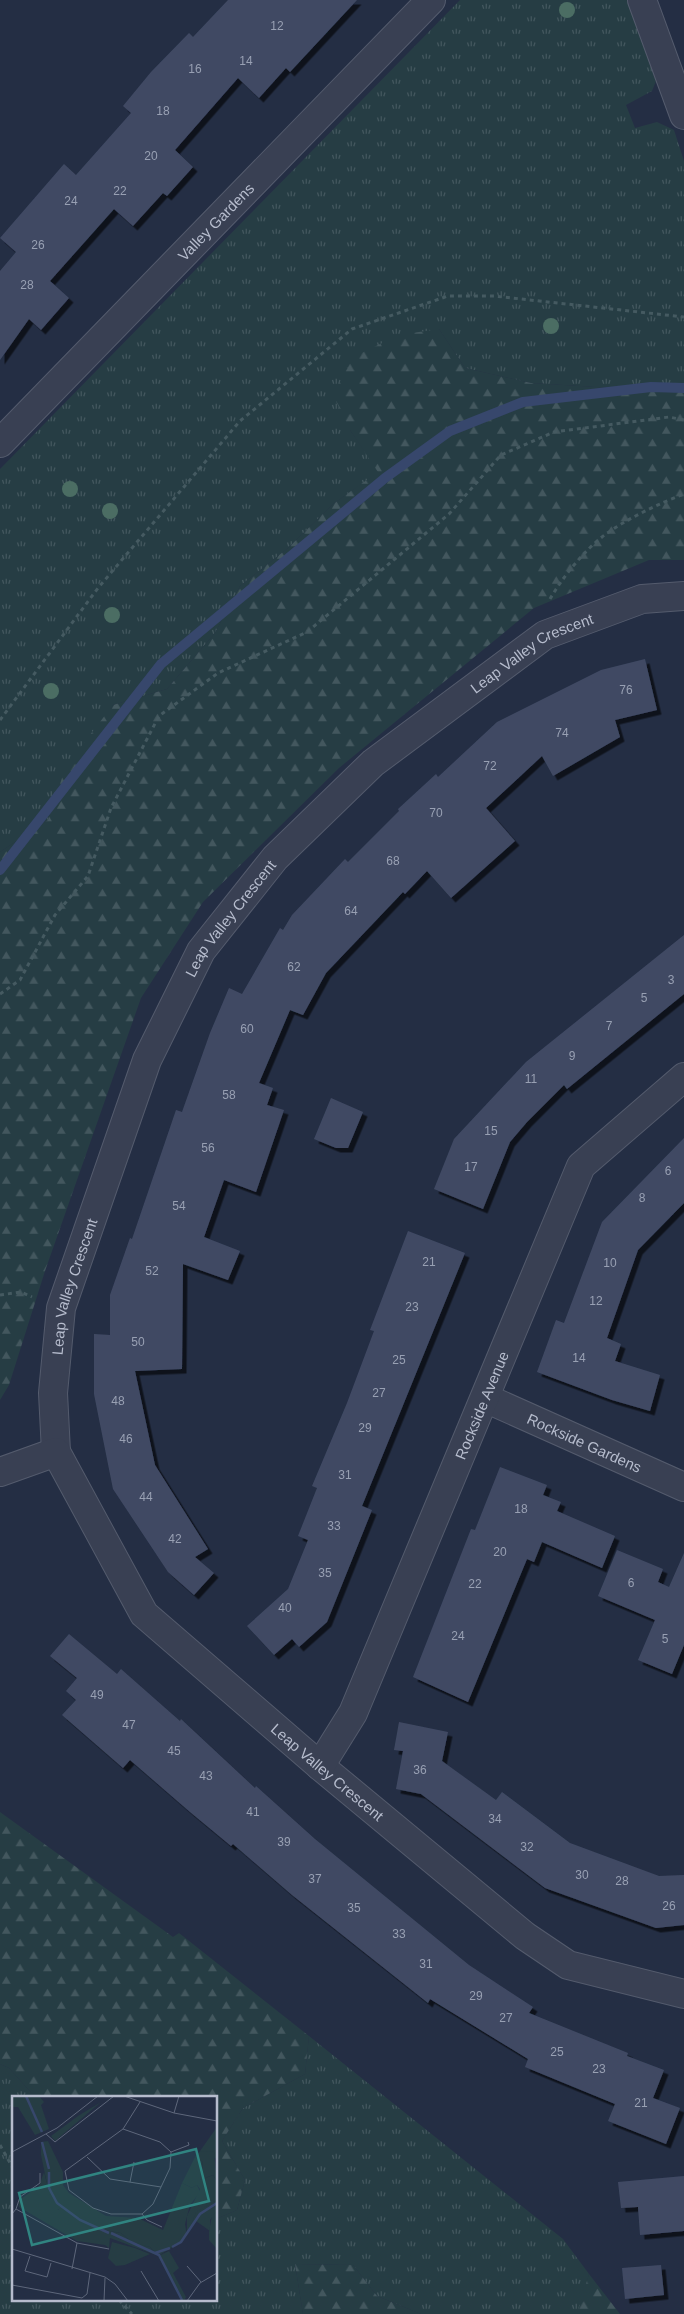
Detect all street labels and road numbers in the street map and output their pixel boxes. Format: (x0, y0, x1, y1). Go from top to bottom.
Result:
street label: Valley Gardens (174, 179, 257, 264)
street label: Leap Valley Crescent (467, 609, 596, 696)
street label: Leap Valley Crescent (181, 856, 279, 979)
street label: Leap Valley Crescent (48, 1215, 100, 1356)
street label: Rockside Avenue (451, 1348, 511, 1462)
street label: Rockside Gardens (525, 1410, 644, 1475)
street label: Leap Valley Crescent (268, 1720, 388, 1824)

